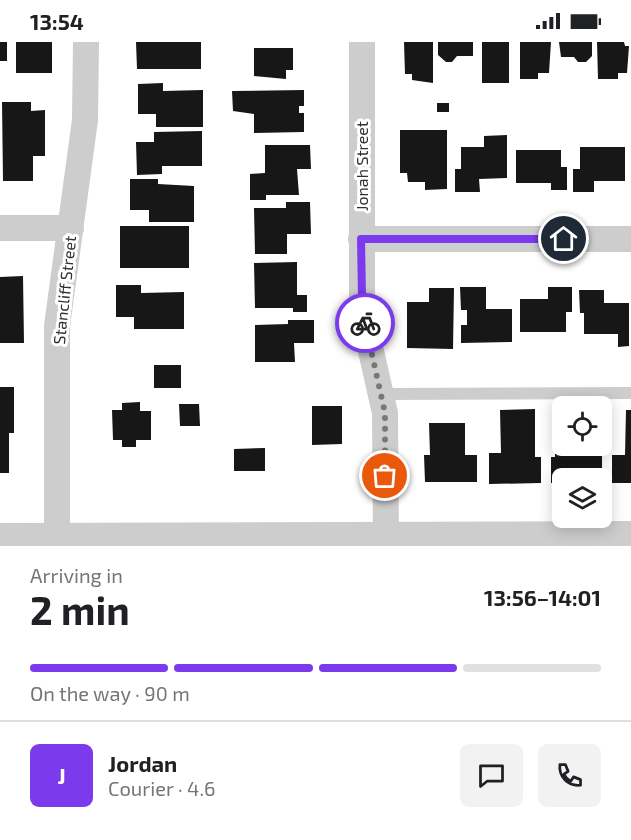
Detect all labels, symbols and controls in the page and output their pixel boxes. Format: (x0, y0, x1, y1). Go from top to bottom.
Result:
text: 13:54 (30, 8, 84, 34)
street label: Jonah Street (352, 121, 371, 211)
pin (538, 213, 589, 264)
icon: home (547, 222, 580, 255)
street label: Stancliff Street (49, 235, 79, 345)
courier (335, 293, 395, 353)
icon: bike (349, 307, 382, 340)
map controls (552, 396, 612, 528)
button: locate (552, 396, 612, 456)
pin (359, 450, 410, 501)
icon: bag (368, 459, 401, 492)
button: layers (552, 468, 612, 528)
text: Arriving in (30, 563, 123, 587)
text: 13:56–14:01 (484, 584, 601, 610)
text: 2 min (30, 586, 130, 633)
text: On the way · 90 m (30, 681, 190, 705)
button: chat (460, 744, 523, 807)
button: phone (538, 744, 601, 807)
text: Jordan (108, 750, 177, 776)
text: J (57, 762, 66, 788)
text: Courier · 4.6 (108, 776, 215, 800)

